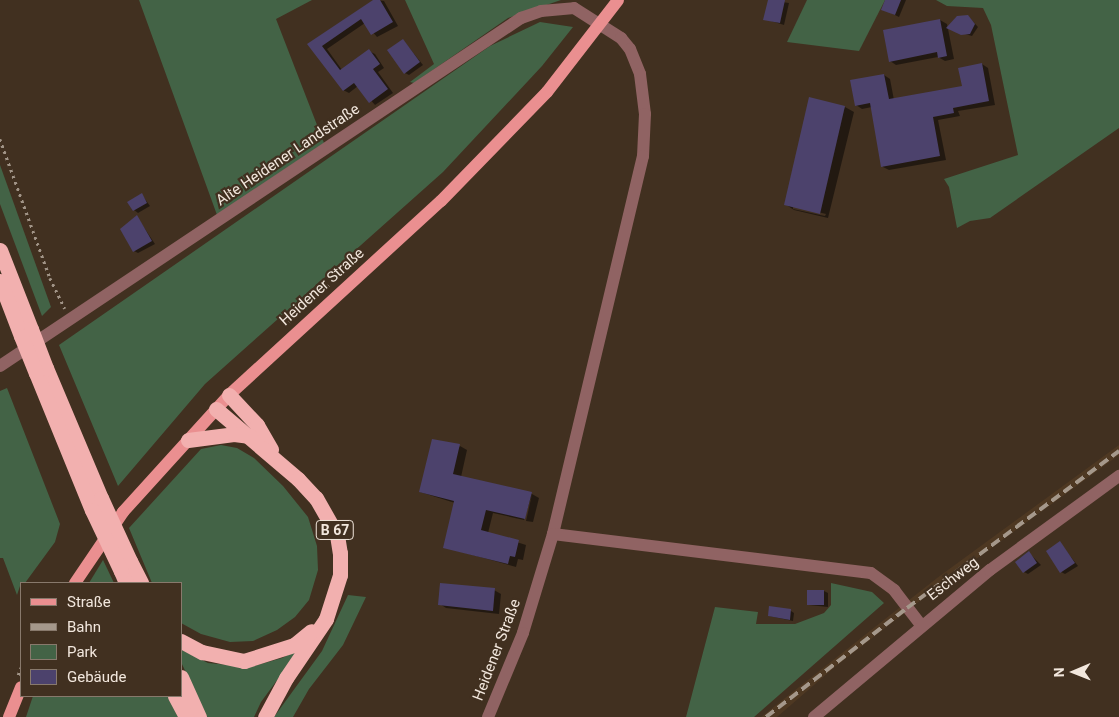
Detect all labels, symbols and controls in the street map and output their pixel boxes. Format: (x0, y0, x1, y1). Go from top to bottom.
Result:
street label: Alte Heidener Landstraße (213, 100, 363, 210)
street label: Heidener Straße (276, 244, 368, 330)
road number: B 67 (315, 518, 355, 542)
street label: Eschweg (924, 553, 982, 605)
legend (20, 582, 182, 697)
text: Straße (67, 593, 111, 611)
street label: Heidener Straße (469, 597, 525, 703)
text: Bahn (67, 618, 101, 636)
text: Park (67, 643, 97, 661)
north arrow (1049, 647, 1099, 697)
text: N (1051, 667, 1067, 677)
text: Gebäude (67, 668, 126, 686)

